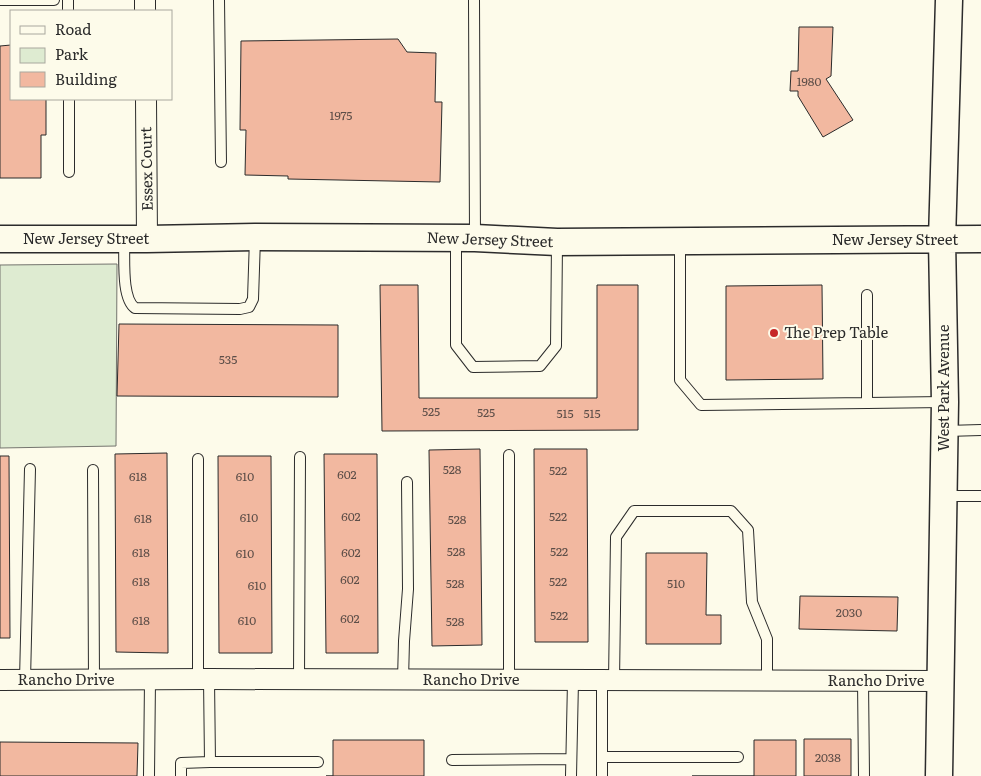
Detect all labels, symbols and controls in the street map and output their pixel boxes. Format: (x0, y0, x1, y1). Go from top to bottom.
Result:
legend (10, 10, 172, 100)
text: Road (55, 17, 91, 40)
text: Park (55, 42, 89, 65)
text: Building (55, 67, 117, 90)
house number: 1980 (797, 72, 821, 90)
house number: 1975 (330, 106, 352, 124)
street label: Essex Court (133, 127, 158, 211)
street label: New Jersey Street (426, 225, 554, 252)
street label: New Jersey Street (23, 226, 149, 249)
street label: New Jersey Street (832, 227, 958, 250)
place label: The Prep Table (784, 320, 888, 343)
street label: West Park Avenue (931, 324, 954, 451)
marker: The Prep Table (768, 327, 780, 339)
house number: 535 (219, 350, 237, 368)
house number: 525 (422, 402, 440, 420)
house number: 525 (477, 403, 495, 421)
house number: 515 (556, 404, 574, 422)
house number: 515 (583, 404, 601, 422)
house number: 528 (443, 460, 462, 478)
house number: 522 (549, 461, 567, 479)
house number: 602 (337, 465, 357, 483)
house number: 618 (129, 467, 147, 485)
house number: 610 (236, 467, 254, 485)
house number: 602 (341, 507, 361, 525)
house number: 522 (549, 507, 567, 525)
house number: 610 (240, 508, 258, 526)
house number: 618 (134, 509, 152, 527)
house number: 528 (448, 510, 467, 528)
house number: 528 (447, 542, 466, 560)
house number: 522 (550, 542, 568, 560)
house number: 618 (132, 543, 150, 561)
house number: 602 (341, 543, 361, 561)
house number: 610 (236, 544, 254, 562)
house number: 602 (340, 570, 360, 588)
house number: 618 (132, 572, 150, 590)
house number: 522 (549, 572, 567, 590)
house number: 528 (446, 574, 465, 592)
house number: 510 (667, 574, 685, 592)
house number: 610 (248, 576, 266, 594)
house number: 2030 (836, 603, 862, 621)
house number: 522 (550, 606, 568, 624)
house number: 602 (340, 609, 360, 627)
house number: 618 (132, 611, 150, 629)
house number: 610 (238, 611, 256, 629)
house number: 528 (446, 612, 465, 630)
street label: Rancho Drive (18, 667, 115, 690)
street label: Rancho Drive (423, 667, 520, 690)
street label: Rancho Drive (828, 668, 925, 691)
house number: 2038 (815, 748, 841, 766)

